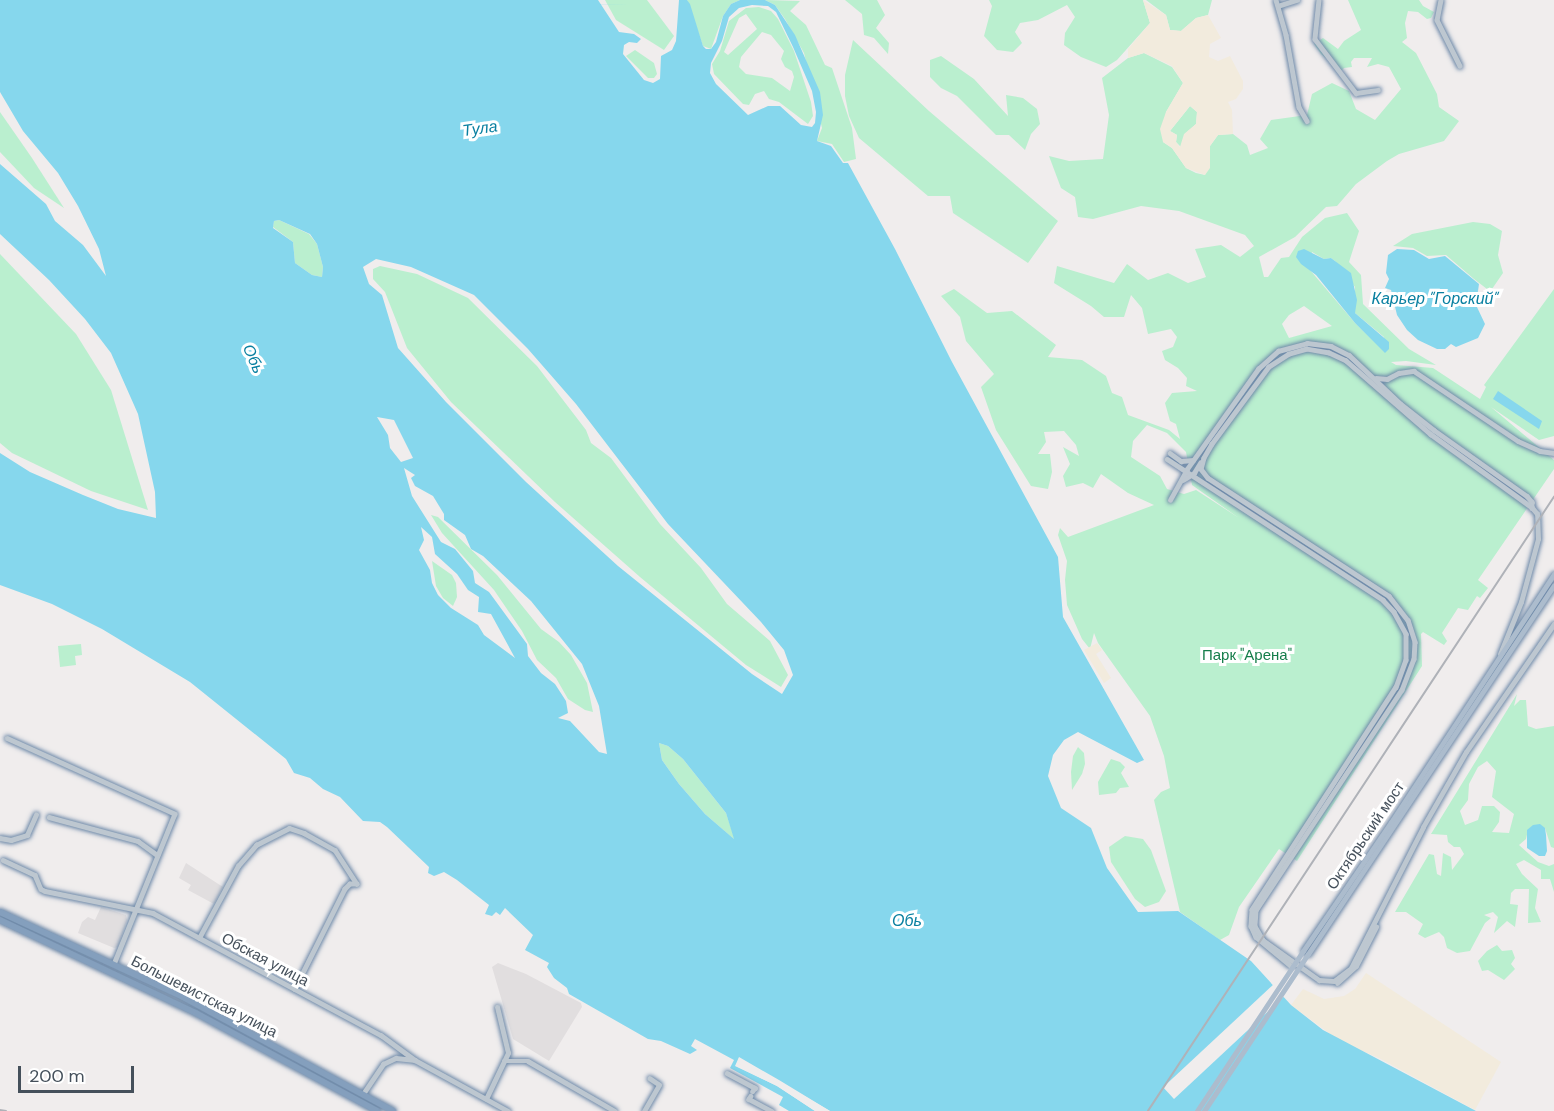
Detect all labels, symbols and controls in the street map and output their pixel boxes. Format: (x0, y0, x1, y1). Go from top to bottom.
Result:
water label: Тула (461, 117, 499, 141)
water label: Карьер "Горский" (1371, 289, 1499, 309)
water label: Обь (238, 341, 268, 377)
park label: Парк "Арена" (1202, 647, 1292, 665)
street label: Октябрьский мост (1323, 779, 1409, 893)
water label: Обь (892, 911, 922, 931)
street label: Обская улица (218, 929, 312, 991)
street label: Большевистская улица (128, 952, 280, 1042)
scale bar (21, 1054, 136, 1092)
text: 200 m (29, 1064, 85, 1088)

